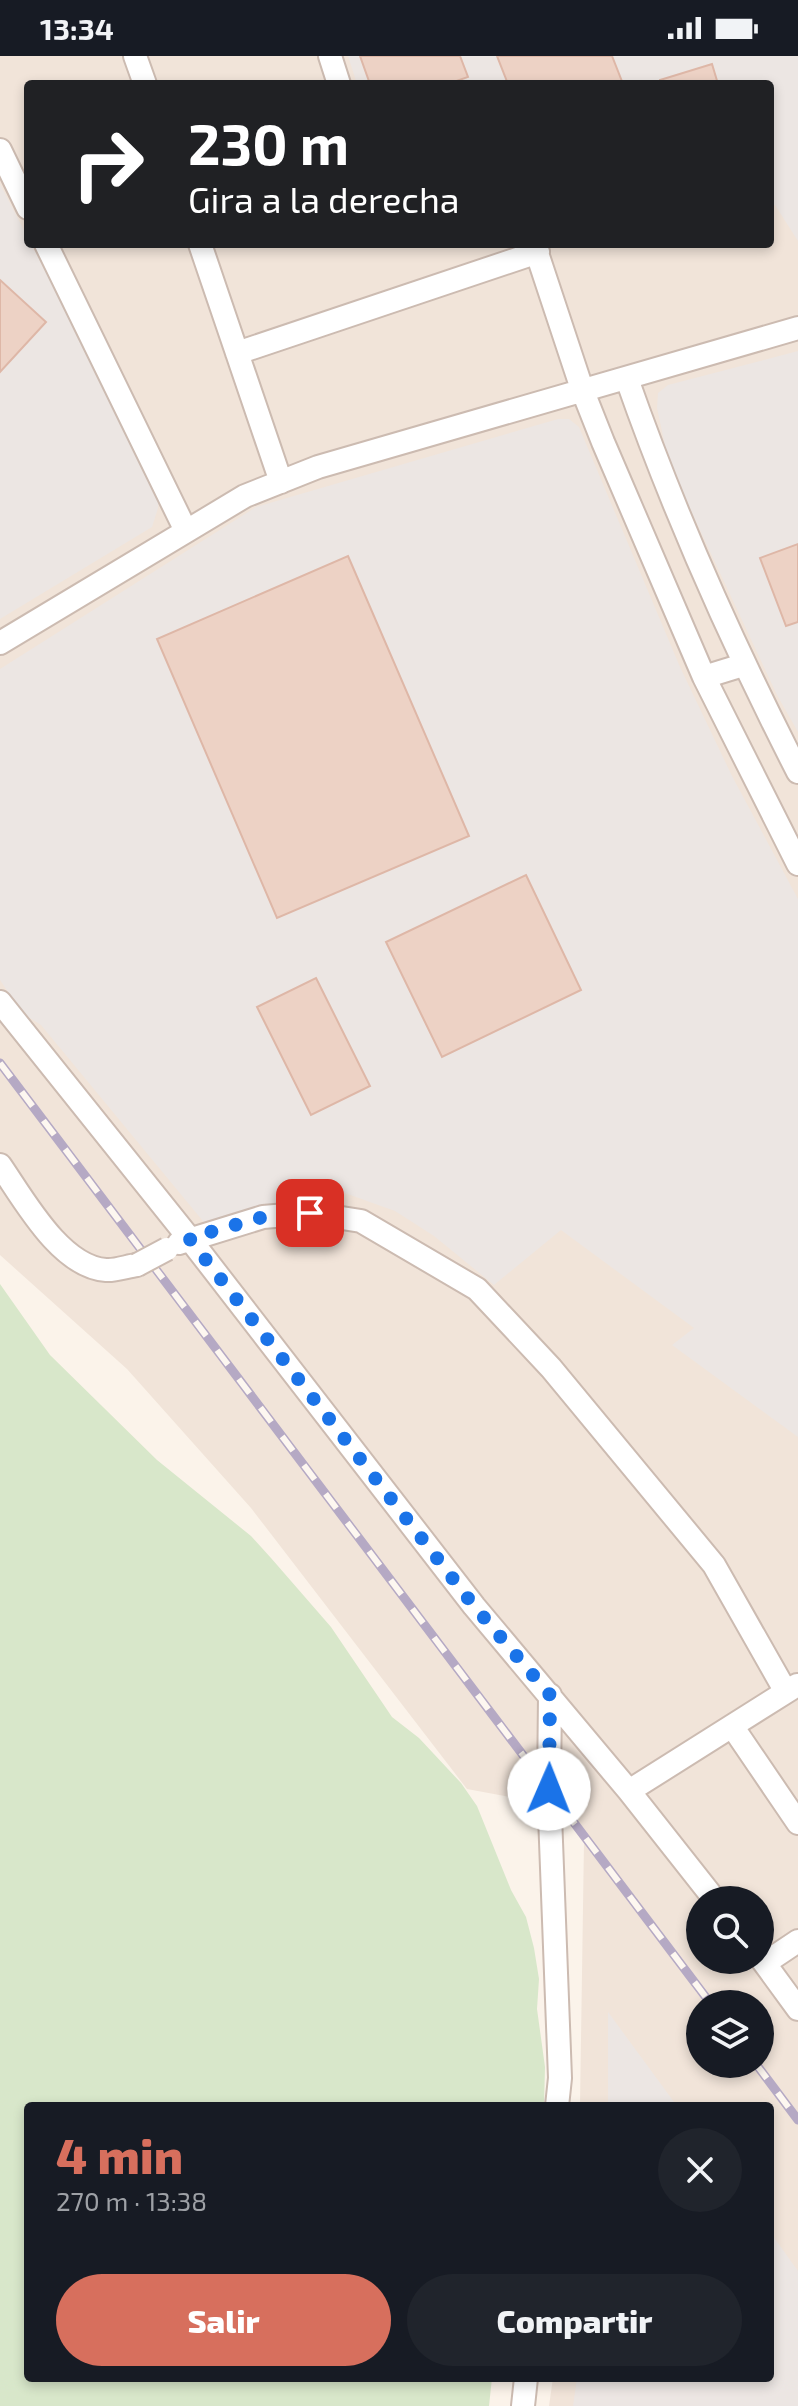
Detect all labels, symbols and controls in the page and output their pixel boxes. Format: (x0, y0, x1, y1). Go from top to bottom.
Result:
text: 13:34 (40, 10, 114, 46)
text: 230 m (188, 109, 349, 176)
icon: right (56, 112, 160, 216)
text: Gira a la derecha (188, 177, 460, 220)
pin (276, 1179, 344, 1247)
icon: arrive (288, 1191, 332, 1235)
position arrow (507, 1747, 591, 1831)
map controls (686, 1886, 774, 2078)
button: search (686, 1886, 774, 1974)
button: layers (686, 1990, 774, 2078)
text: 4 min (56, 2126, 183, 2184)
button: close (658, 2128, 742, 2212)
text: 270 m · 13:38 (56, 2185, 207, 2216)
button: Salir (56, 2274, 391, 2366)
button: Compartir (407, 2274, 742, 2366)

